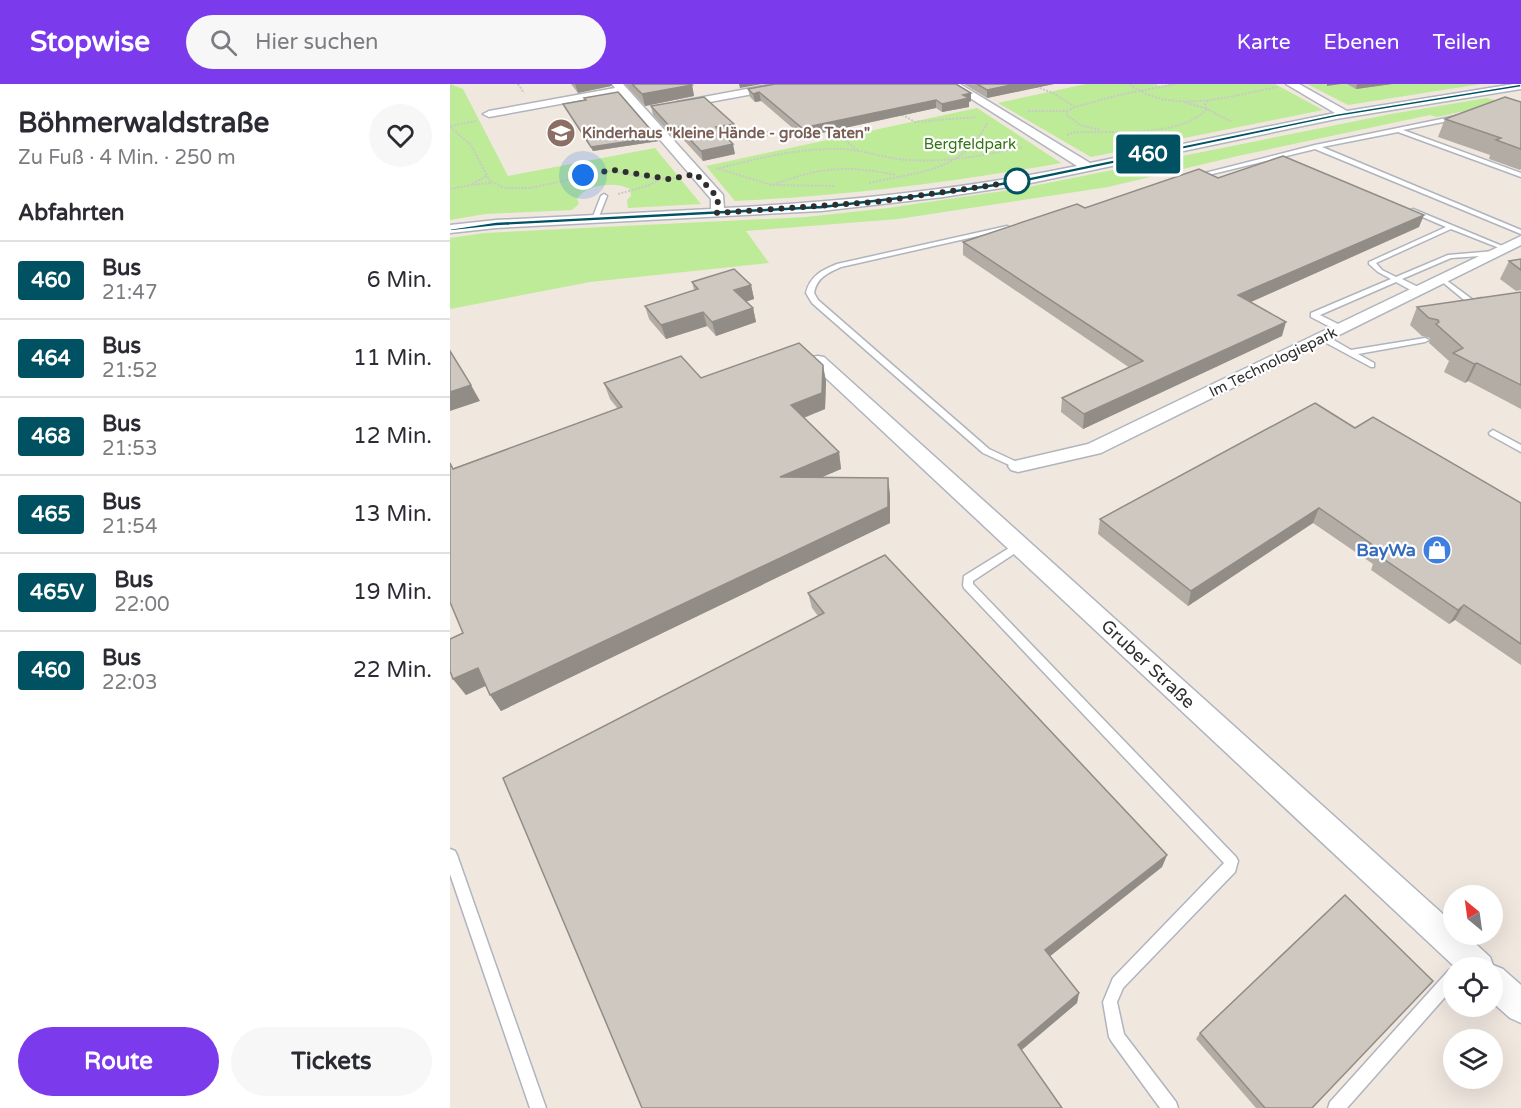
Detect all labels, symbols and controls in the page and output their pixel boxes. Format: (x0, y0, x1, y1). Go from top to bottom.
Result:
search box (186, 15, 606, 69)
text: Stopwise (30, 25, 150, 59)
icon: search (207, 26, 240, 59)
text: Hier suchen (255, 29, 378, 55)
text: Karte (1237, 30, 1291, 55)
text: Ebenen (1324, 30, 1400, 55)
text: Teilen (1433, 30, 1491, 55)
button: heart (369, 104, 432, 167)
text: Böhmerwaldstraße (18, 106, 269, 140)
school or university icon: Kinderhaus "kleine Hände - große Taten" (545, 117, 577, 149)
place label: Kinderhaus "kleine Hände - große Taten" (582, 124, 870, 143)
line badge: 460 (1114, 134, 1182, 174)
park label: Bergfeldpark (924, 135, 1016, 153)
text: 460 (1128, 142, 1168, 167)
text: Zu Fuß · 4 Min. · 250 m (18, 146, 236, 170)
your location (568, 160, 598, 190)
unlabelled marker (1004, 168, 1030, 194)
text: Abfahrten (18, 200, 124, 226)
text: Bus (102, 255, 141, 281)
text: 6 Min. (367, 267, 432, 293)
text: 460 (31, 268, 71, 293)
text: 21:47 (102, 281, 157, 305)
street label: Im Technologiepark (1206, 323, 1340, 401)
text: Bus (102, 333, 141, 359)
text: 11 Min. (353, 345, 432, 371)
text: 464 (31, 346, 71, 371)
text: 21:52 (102, 359, 157, 383)
text: Bus (102, 411, 141, 437)
text: 12 Min. (353, 423, 432, 449)
text: 468 (31, 424, 71, 449)
text: 21:53 (102, 437, 157, 461)
text: Bus (102, 489, 141, 515)
text: 13 Min. (353, 501, 432, 527)
text: 465 (31, 502, 71, 527)
text: 21:54 (102, 515, 157, 539)
shop icon: BayWa (1421, 534, 1453, 566)
place label: BayWa (1356, 539, 1416, 561)
text: Bus (114, 567, 153, 593)
text: 19 Min. (353, 579, 432, 605)
text: 465V (30, 580, 84, 605)
text: 22:00 (114, 593, 170, 617)
street label: Gruber Straße (1097, 615, 1199, 713)
text: Bus (102, 645, 141, 671)
text: 22 Min. (353, 657, 432, 683)
text: 460 (31, 658, 71, 683)
text: 22:03 (102, 671, 157, 695)
north arrow (1443, 885, 1503, 945)
map controls (1443, 885, 1503, 1089)
button: locate (1443, 957, 1503, 1017)
button: Route (18, 1027, 219, 1096)
button: Tickets (231, 1027, 432, 1096)
button: layers (1443, 1029, 1503, 1089)

